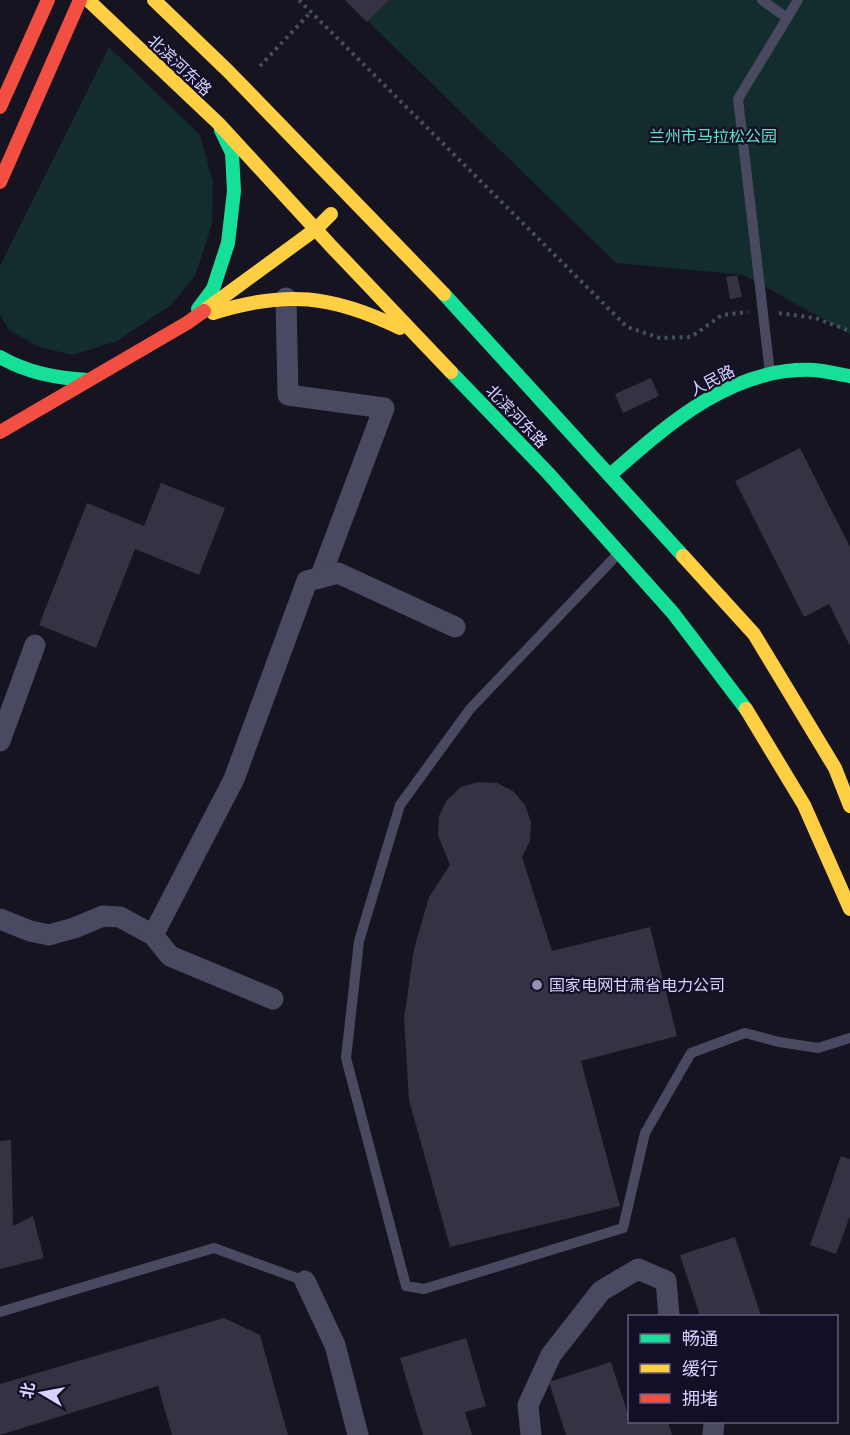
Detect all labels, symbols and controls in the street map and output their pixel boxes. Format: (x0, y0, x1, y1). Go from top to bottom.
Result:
street label: 北滨河东路 (144, 30, 216, 100)
park label: 兰州市马拉松公园 (649, 126, 777, 146)
street label: 人民路 (686, 360, 738, 400)
street label: 北滨河东路 (482, 380, 552, 452)
place label: 国家电网甘肃省电力公司 (549, 975, 725, 995)
marker: 国家电网甘肃省电力公司 (530, 978, 544, 992)
legend (628, 1315, 838, 1423)
text: 畅通 (682, 1327, 718, 1350)
text: 缓行 (682, 1357, 718, 1380)
north arrow (12, 1363, 72, 1423)
text: 北 (16, 1381, 38, 1400)
text: 拥堵 (682, 1387, 718, 1410)

